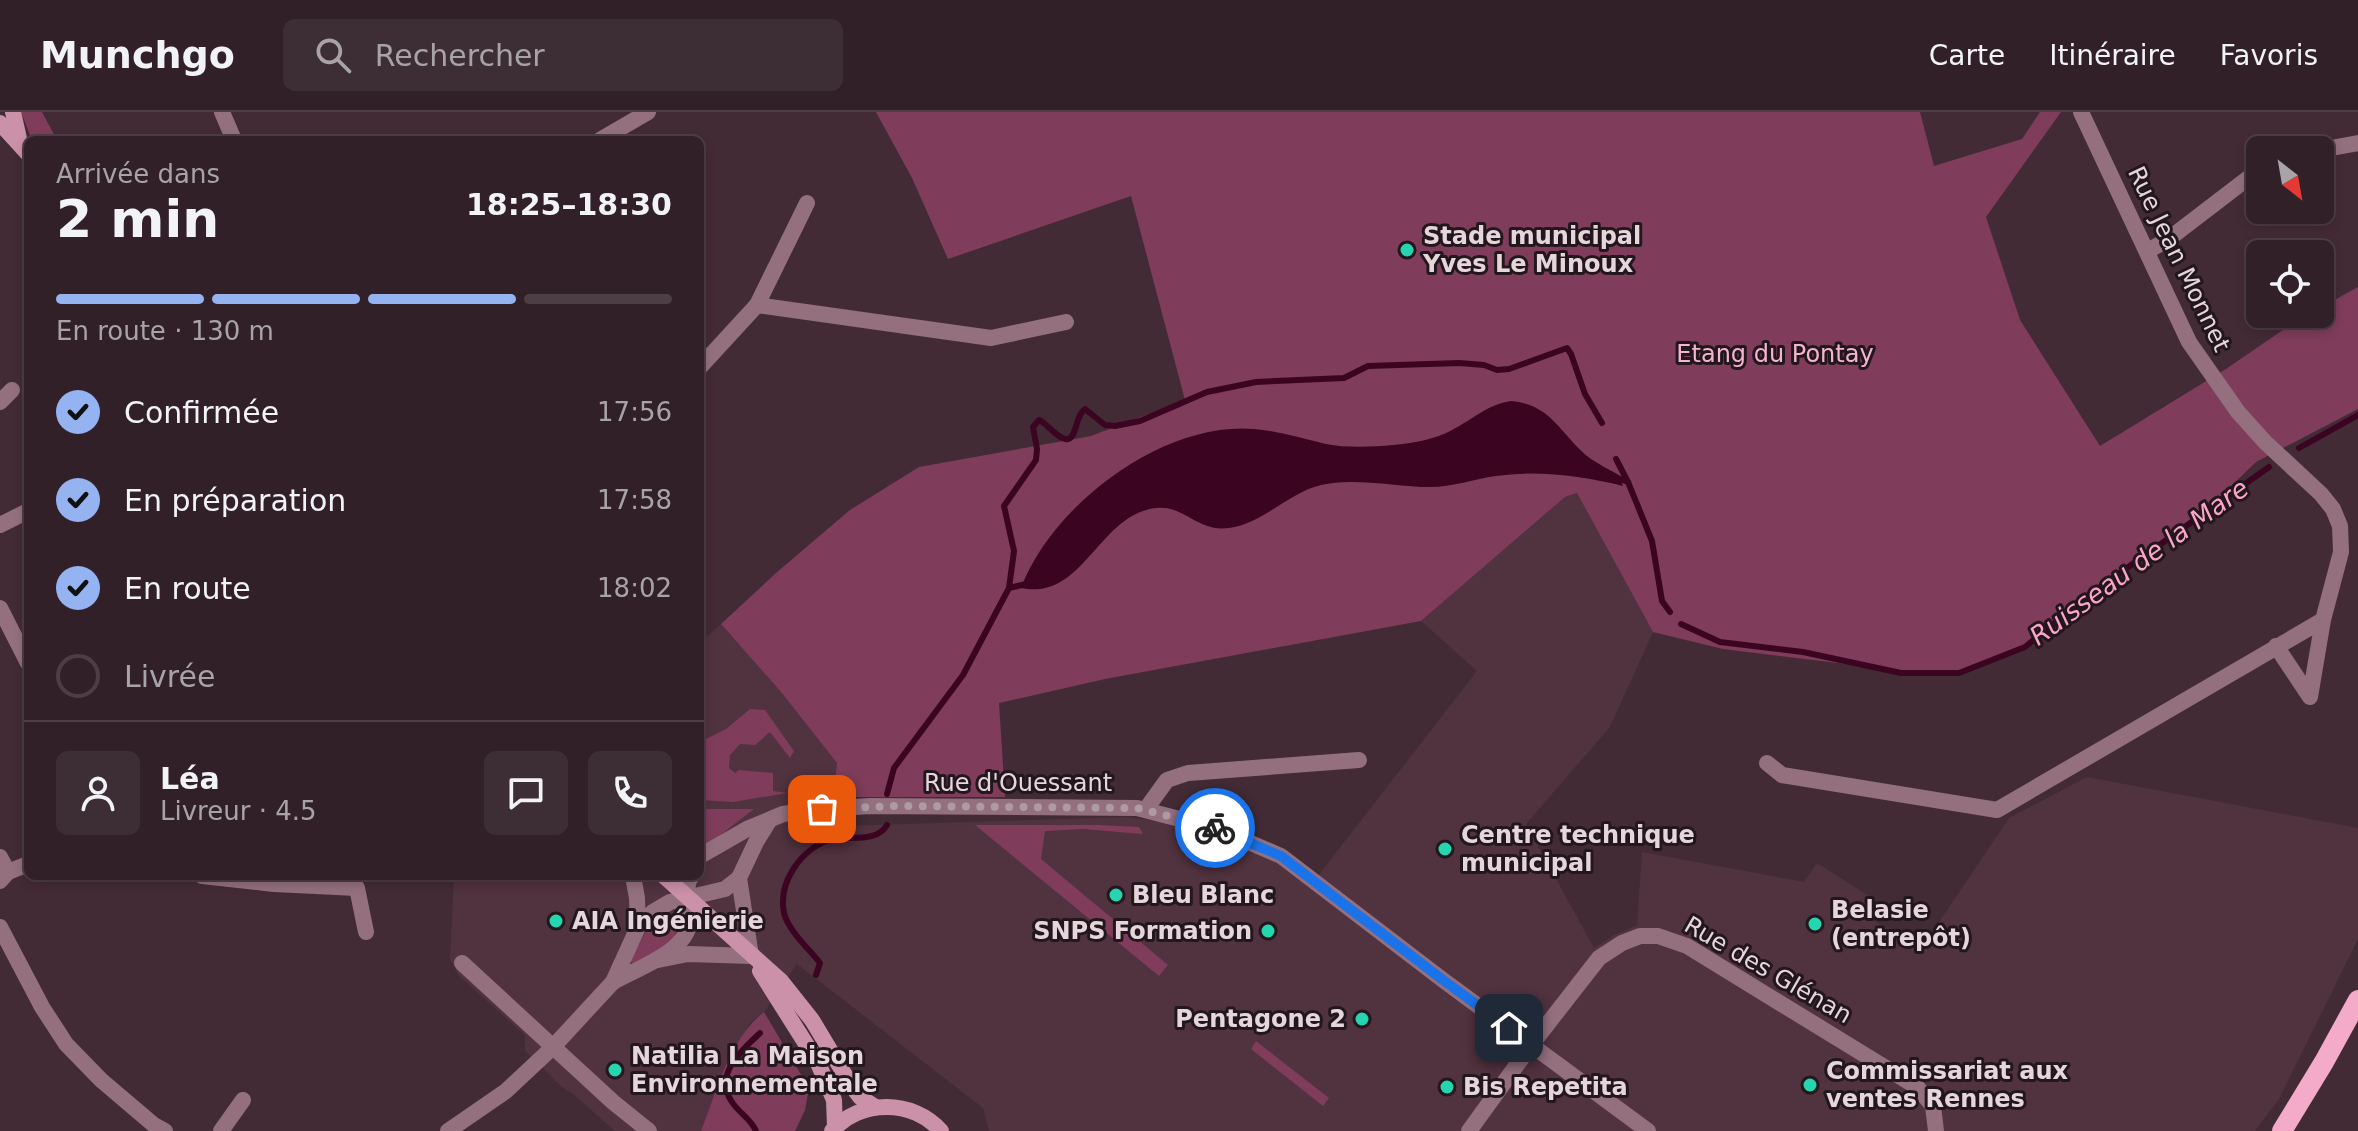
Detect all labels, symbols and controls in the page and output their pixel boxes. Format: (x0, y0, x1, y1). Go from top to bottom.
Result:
search box (283, 19, 843, 91)
text: Munchgo (40, 33, 235, 77)
icon: search (311, 33, 355, 77)
text: Rechercher (375, 38, 545, 73)
text: Carte (1929, 39, 2005, 72)
text: Itinéraire (2049, 39, 2176, 72)
text: Favoris (2220, 39, 2318, 72)
north arrow (2246, 136, 2334, 224)
map controls (2246, 136, 2334, 328)
text: Arrivée dans (56, 159, 220, 189)
street label: Rue Jean Monnet (2122, 162, 2236, 356)
text: 18:25–18:30 (466, 187, 672, 222)
text: 2 min (56, 189, 219, 249)
place label: Stade municipal Yves Le Minoux (1422, 222, 1641, 278)
button: locate (2246, 240, 2334, 328)
marker: Stade municipal Yves Le Minoux (1398, 241, 1416, 259)
text: En route · 130 m (56, 316, 274, 346)
park label: Etang du Pontay (1676, 340, 1874, 368)
icon: check (56, 390, 100, 434)
text: Confirmée (124, 395, 279, 430)
text: 17:56 (597, 397, 672, 427)
water label: Ruisseau de la Mare (2024, 473, 2254, 651)
icon: check (56, 478, 100, 522)
text: En préparation (124, 483, 346, 518)
text: 17:58 (597, 485, 672, 515)
icon: check (56, 566, 100, 610)
text: En route (124, 571, 251, 606)
text: 18:02 (597, 573, 672, 603)
text: Livrée (124, 659, 215, 694)
button: person (56, 751, 140, 835)
button: chat (484, 751, 568, 835)
button: phone (588, 751, 672, 835)
text: Léa (160, 761, 220, 796)
street label: Rue d'Ouessant (924, 769, 1112, 797)
pin (788, 775, 856, 843)
icon: bag (800, 787, 844, 831)
courier (1175, 788, 1255, 868)
text: Livreur · 4.5 (160, 796, 317, 826)
icon: bike (1193, 806, 1237, 850)
place label: Centre technique municipal (1461, 821, 1695, 877)
marker: Centre technique municipal (1436, 840, 1454, 858)
place label: Bleu Blanc (1132, 881, 1274, 909)
marker: Bleu Blanc (1107, 886, 1125, 904)
place label: Belasie (entrepôt) (1831, 896, 1971, 952)
place label: AIA Ingénierie (572, 907, 764, 935)
street label: Rue des Glénan (1679, 911, 1857, 1029)
marker: AIA Ingénierie (547, 912, 565, 930)
marker: Belasie (entrepôt) (1806, 915, 1824, 933)
place label: SNPS Formation (1033, 917, 1252, 945)
marker: SNPS Formation (1259, 922, 1277, 940)
pin (1475, 994, 1543, 1062)
place label: Pentagone 2 (1175, 1005, 1346, 1033)
icon: home (1487, 1006, 1531, 1050)
marker: Pentagone 2 (1353, 1010, 1371, 1028)
place label: Natilia La Maison Environnementale (631, 1042, 878, 1098)
place label: Commissariat aux ventes Rennes (1826, 1057, 2068, 1113)
marker: Natilia La Maison Environnementale (606, 1061, 624, 1079)
place label: Bis Repetita (1463, 1073, 1628, 1101)
marker: Commissariat aux ventes Rennes (1801, 1076, 1819, 1094)
marker: Bis Repetita (1438, 1078, 1456, 1096)

